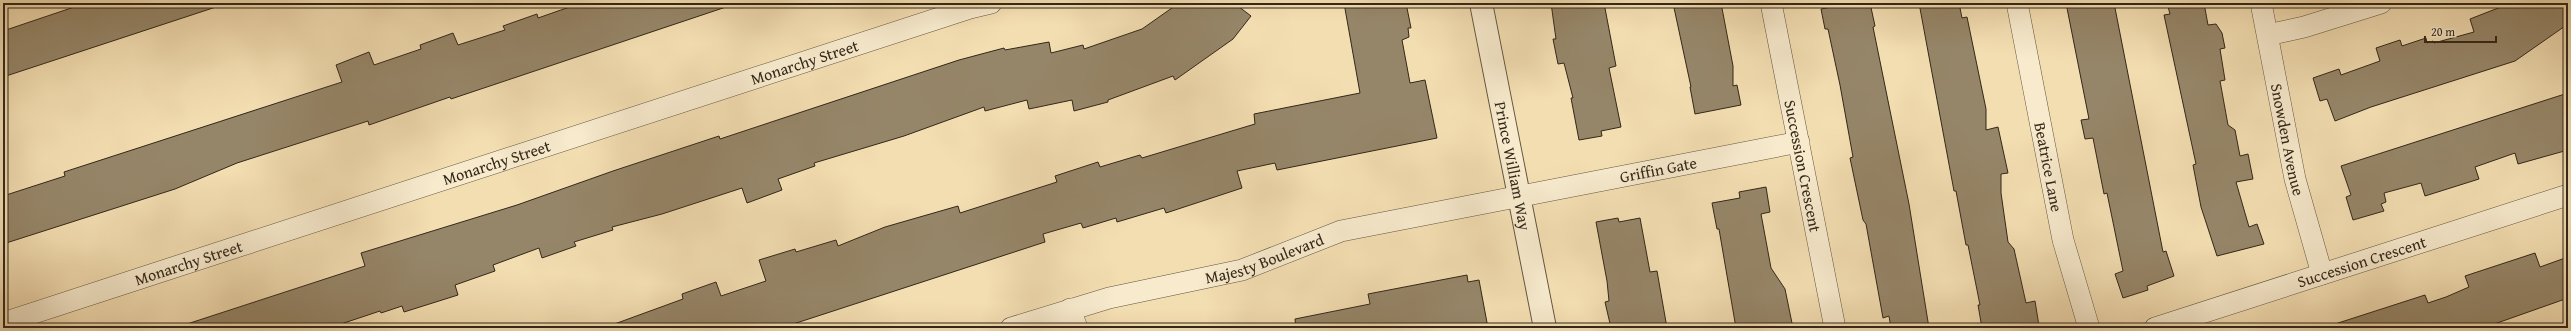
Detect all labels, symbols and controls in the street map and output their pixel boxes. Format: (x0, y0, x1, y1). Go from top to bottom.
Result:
scale bar (2425, 18, 2496, 44)
text: 20 m (2431, 23, 2455, 40)
street label: Monarchy Street (748, 33, 862, 91)
street label: Snowden Avenue (2265, 81, 2311, 198)
street label: Succession Crescent (1778, 98, 1828, 234)
street label: Prince William Way (1489, 99, 1538, 233)
street label: Beatrice Lane (2028, 120, 2069, 214)
street label: Monarchy Street (439, 133, 554, 191)
street label: Griffin Gate (1618, 150, 1699, 189)
street label: Majesty Boulevard (1203, 227, 1327, 289)
street label: Succession Crescent (2294, 229, 2429, 293)
street label: Monarchy Street (131, 234, 246, 291)

